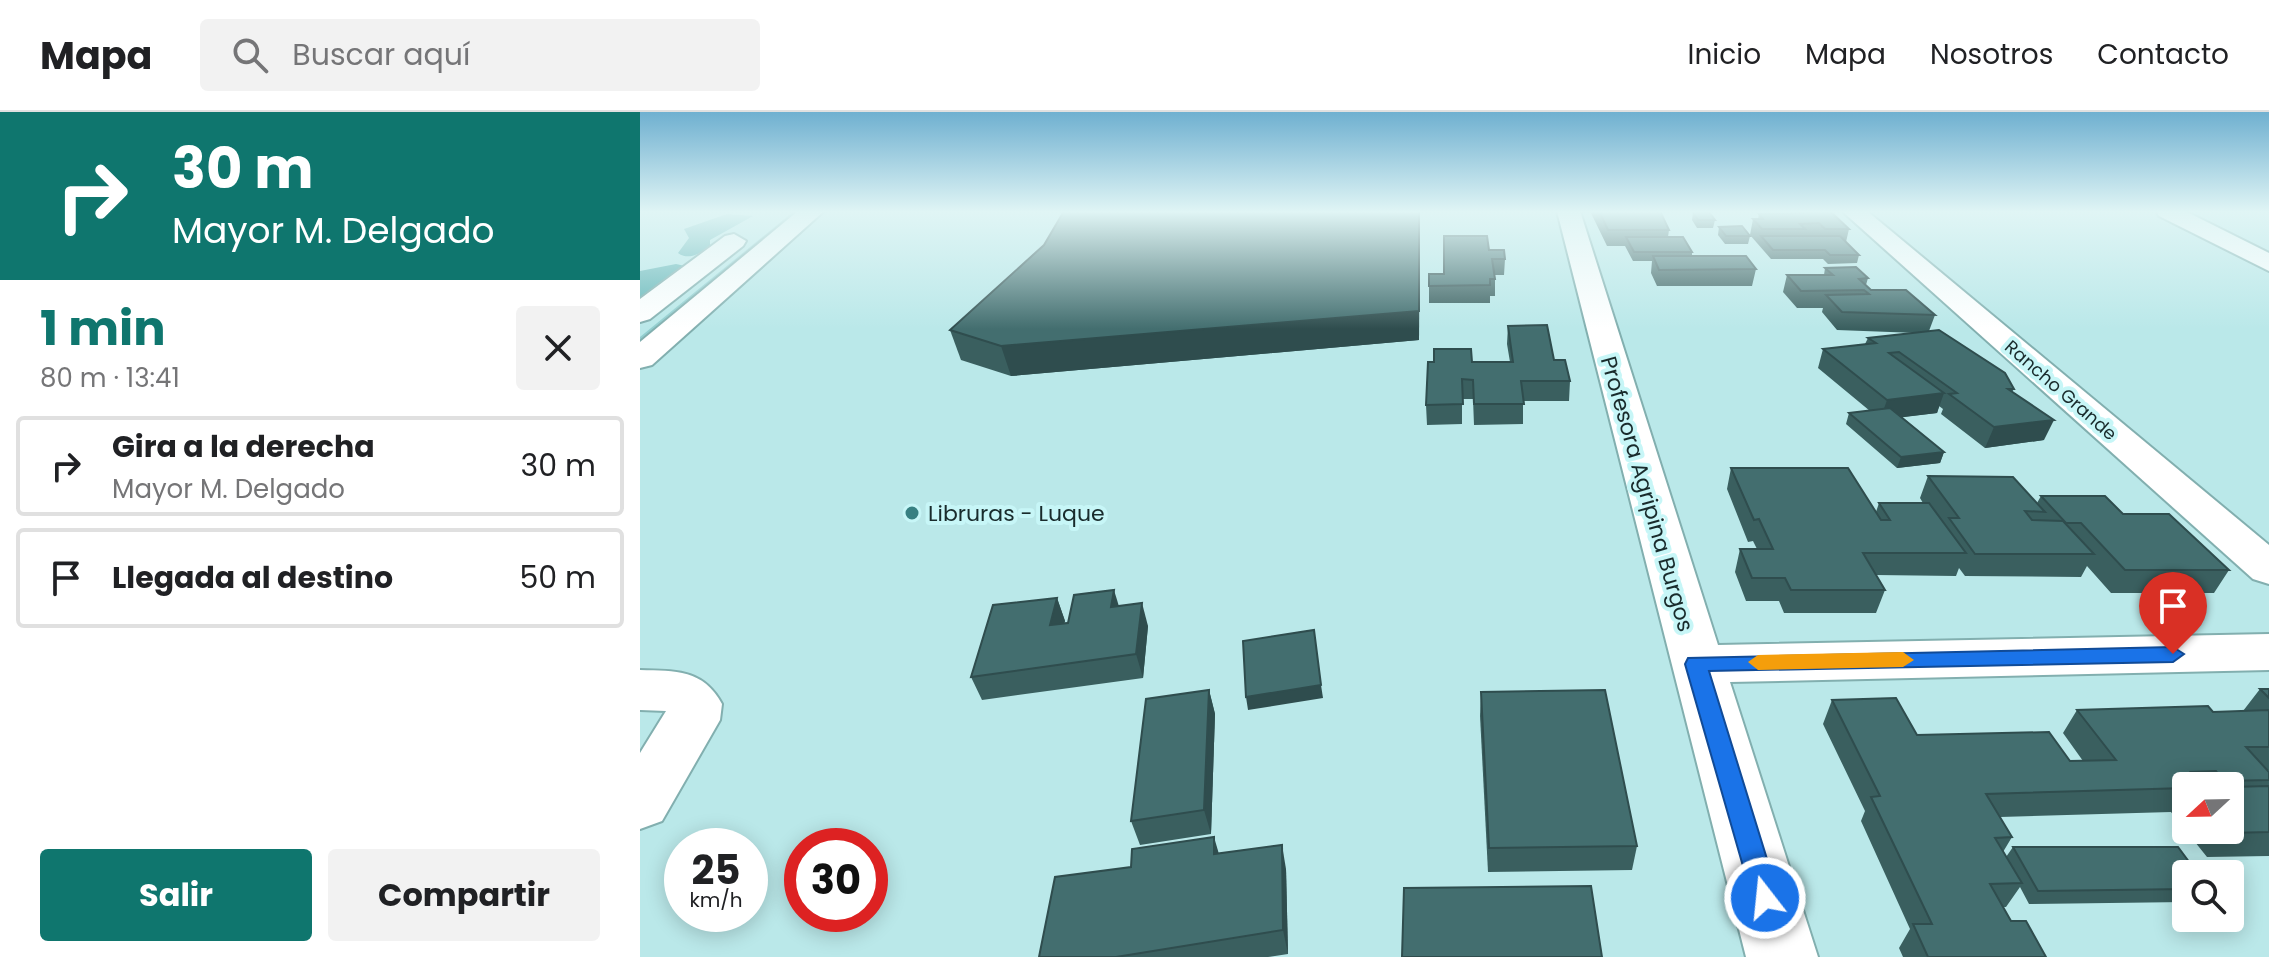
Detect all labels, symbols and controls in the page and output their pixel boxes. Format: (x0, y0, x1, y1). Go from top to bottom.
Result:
search box (200, 19, 760, 91)
text: Mapa (40, 29, 152, 82)
icon: search (228, 33, 272, 77)
text: Buscar aquí (292, 33, 470, 76)
text: Inicio (1688, 35, 1761, 74)
text: Mapa (1805, 35, 1886, 74)
text: Nosotros (1930, 35, 2053, 74)
text: Contacto (2097, 35, 2229, 74)
text: 30 m (172, 129, 314, 208)
icon: right (40, 144, 144, 248)
text: Mayor M. Delgado (172, 205, 495, 256)
text: 1 min (40, 295, 166, 362)
button: close (516, 306, 600, 390)
street label: Rancho Grande (2000, 334, 2122, 446)
street label: Profesora Agripina Burgos (1593, 353, 1701, 635)
text: 80 m · 13:41 (40, 360, 180, 396)
text: Gira a la derecha (112, 425, 375, 468)
icon: right (44, 444, 88, 488)
text: 30 m (521, 444, 596, 487)
text: Mayor M. Delgado (112, 471, 345, 507)
place label: Libruras - Luque (928, 498, 1105, 529)
marker: Libruras - Luque (903, 504, 921, 522)
icon: arrive (44, 556, 88, 600)
text: Llegada al destino (112, 556, 393, 599)
text: 50 m (519, 556, 596, 599)
pin (2139, 572, 2207, 654)
icon: arrive (2151, 584, 2195, 628)
north arrow (2172, 772, 2244, 844)
map controls (2172, 772, 2244, 932)
speed limit sign: 30 (784, 828, 888, 932)
text: 25 (692, 842, 740, 898)
button: Salir (40, 849, 312, 941)
button: Compartir (328, 849, 600, 941)
position arrow (1723, 856, 1807, 940)
button: search (2172, 860, 2244, 932)
text: km/h (689, 886, 743, 914)

